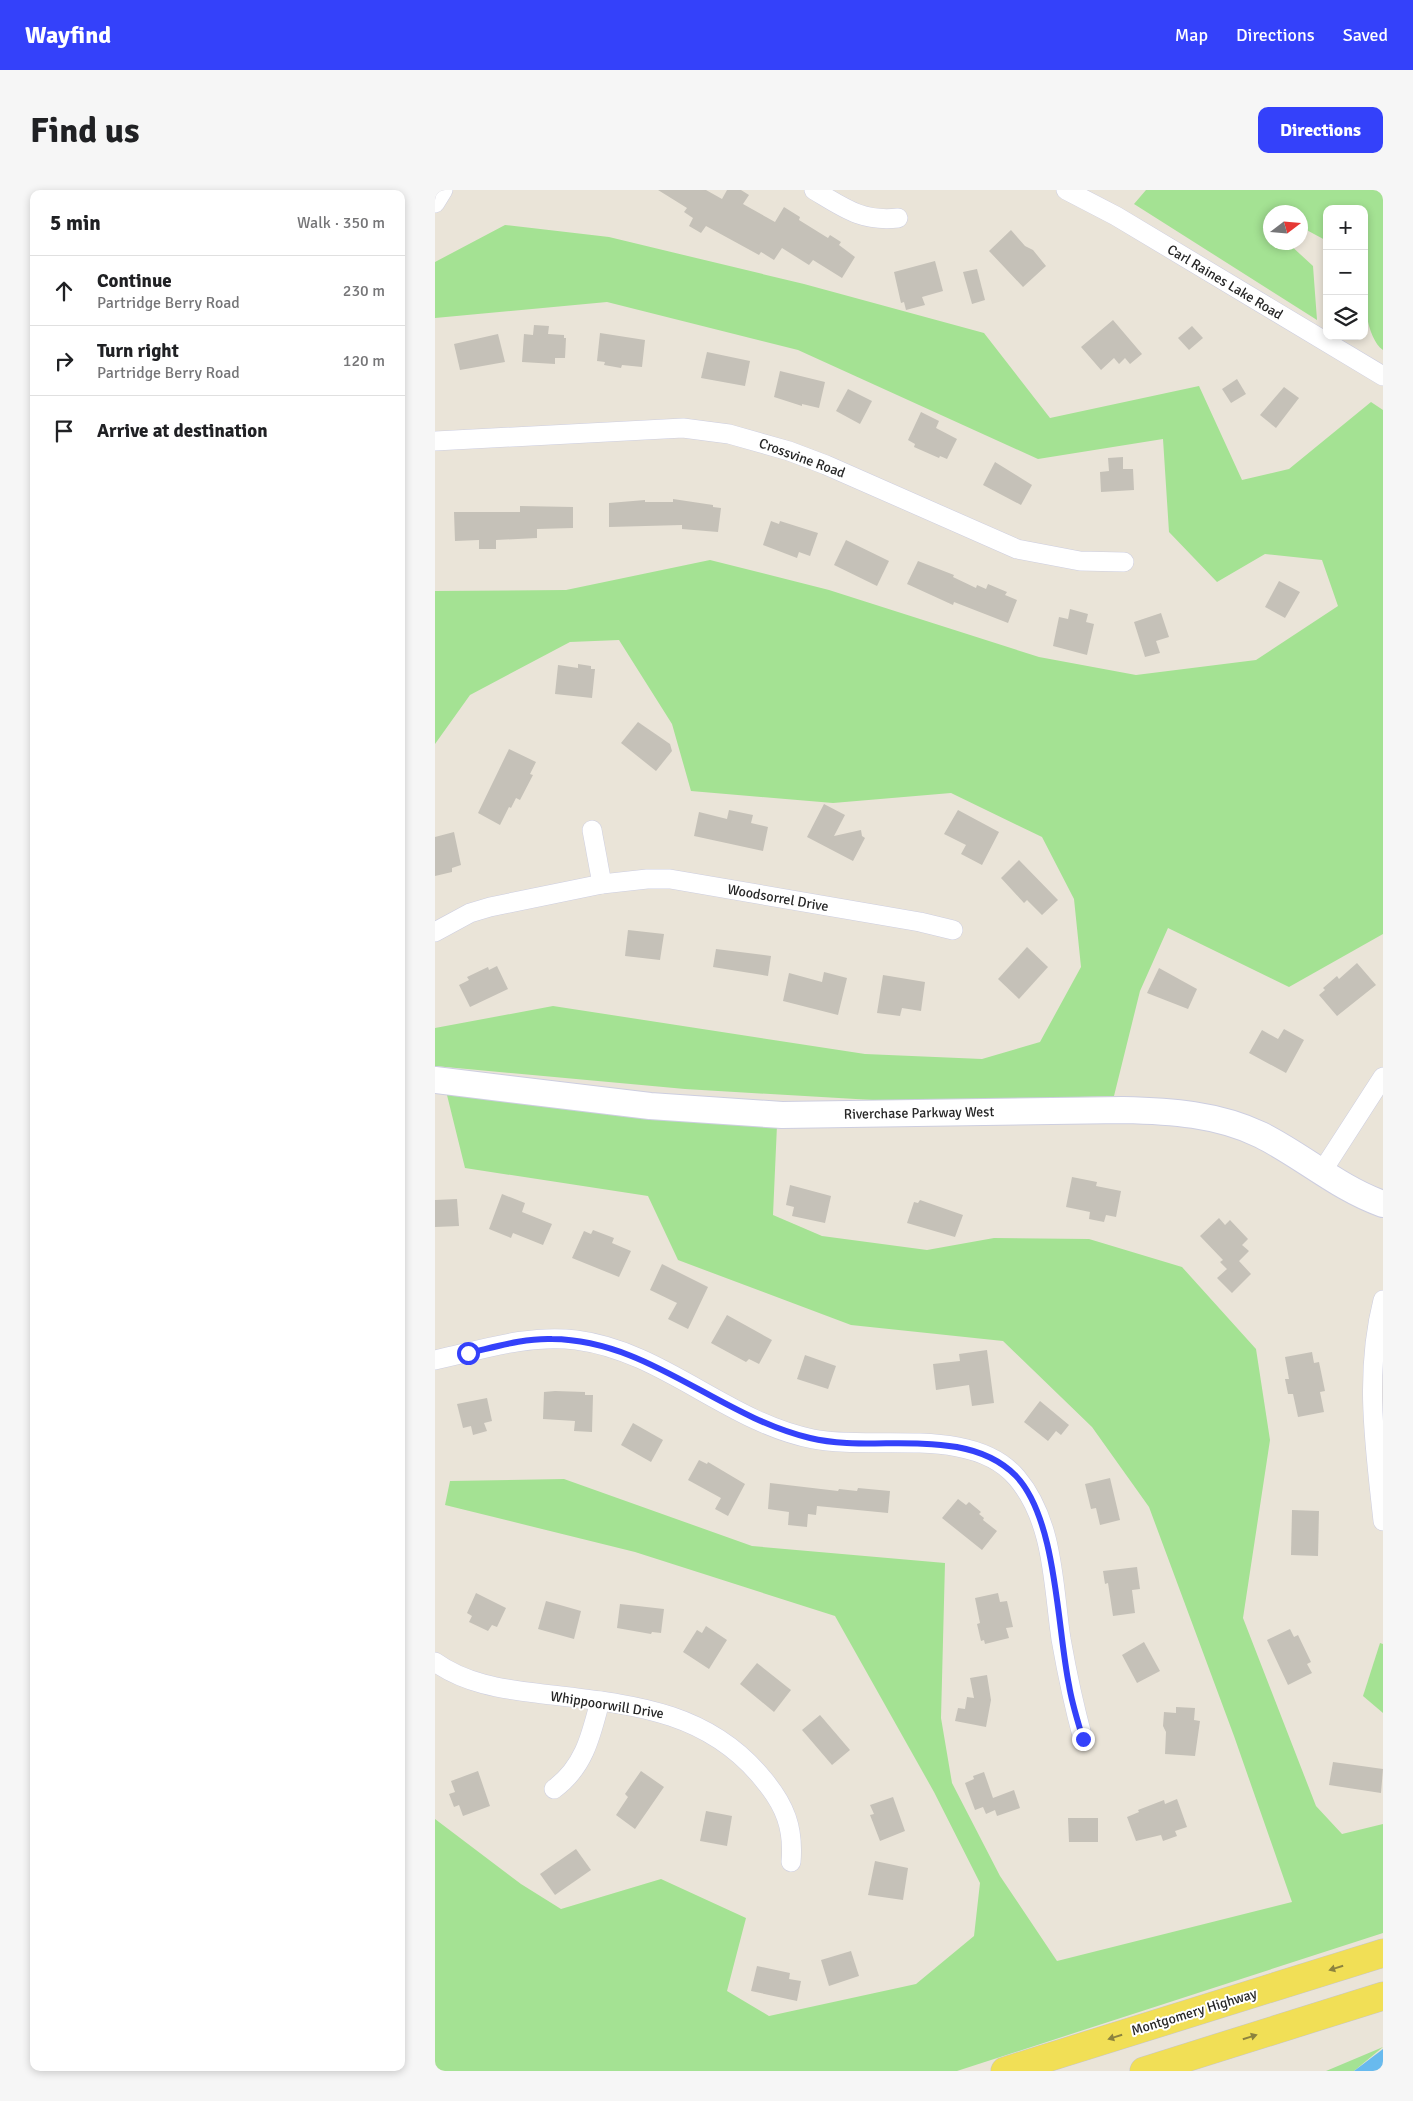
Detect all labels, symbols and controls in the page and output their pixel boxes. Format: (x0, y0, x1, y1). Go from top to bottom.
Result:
text: Wayfind (25, 20, 111, 50)
text: Map (1175, 24, 1208, 46)
text: Directions (1236, 24, 1315, 46)
text: Saved (1343, 24, 1388, 46)
button: Directions (1258, 107, 1383, 153)
text: Find us (30, 109, 140, 152)
north arrow (1263, 205, 1308, 250)
map controls (1323, 205, 1368, 340)
button: + (1323, 205, 1368, 250)
text: 5 min (50, 210, 101, 236)
text: Walk · 350 m (297, 213, 385, 233)
street label: Carl Raines Lake Road (1164, 241, 1286, 323)
button: − (1323, 250, 1368, 295)
text: Continue (97, 269, 172, 293)
icon: ahead (50, 277, 78, 305)
text: 230 m (343, 281, 385, 301)
text: Partridge Berry Road (97, 293, 240, 313)
button: layers (1323, 295, 1368, 340)
text: Turn right (97, 339, 179, 363)
icon: right (50, 347, 78, 375)
text: 120 m (343, 351, 385, 371)
text: Partridge Berry Road (97, 363, 240, 383)
icon: arrive (50, 417, 78, 445)
text: Arrive at destination (97, 419, 268, 443)
street label: Crossvine Road (757, 435, 847, 481)
street label: Woodsorrel Drive (726, 881, 830, 915)
street label: Riverchase Parkway West (844, 1103, 994, 1123)
route start (457, 1342, 480, 1365)
street label: Whippoorwill Drive (549, 1688, 665, 1722)
route end (1072, 1728, 1095, 1751)
one-way arrow (1329, 1964, 1344, 1972)
street label: Montgomery Highway (1129, 1985, 1259, 2039)
one-way arrow (1107, 2033, 1122, 2041)
one-way arrow (1243, 2033, 1258, 2041)

